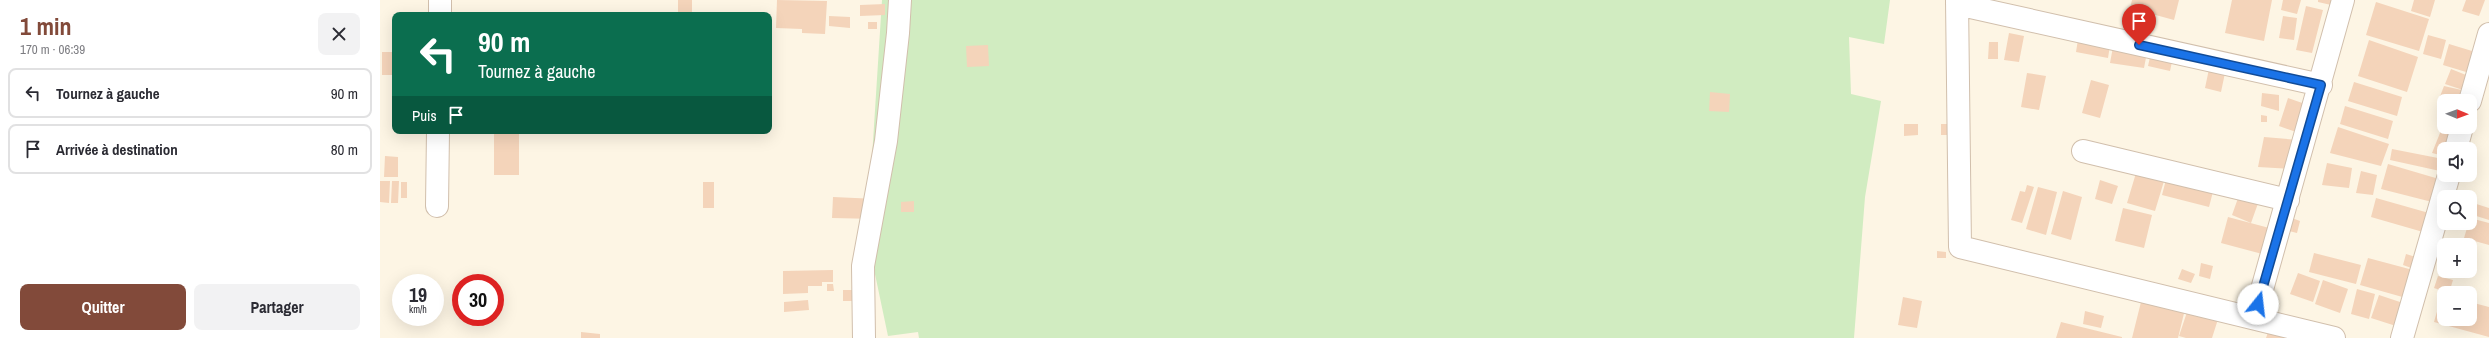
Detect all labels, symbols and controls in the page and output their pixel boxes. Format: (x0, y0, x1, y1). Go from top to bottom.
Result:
pin (2122, 4, 2156, 45)
text: 1 min (20, 10, 71, 42)
icon: arrive (2128, 10, 2150, 32)
button: close (318, 13, 360, 55)
text: 90 m (478, 23, 530, 61)
icon: left (412, 28, 464, 80)
text: 170 m · 06:39 (20, 41, 85, 58)
text: Tournez à gauche (478, 59, 595, 84)
icon: left (22, 82, 44, 104)
text: Tournez à gauche (56, 83, 160, 104)
text: 90 m (331, 83, 358, 104)
north arrow (2437, 94, 2477, 134)
map controls (2437, 94, 2477, 326)
icon: arrive (445, 104, 467, 126)
text: Puis (412, 105, 437, 126)
icon: arrive (22, 138, 44, 160)
text: Arrivée à destination (56, 139, 178, 160)
text: 80 m (331, 139, 358, 160)
button: sound (2437, 142, 2477, 182)
button: search (2437, 190, 2477, 230)
button: + (2437, 238, 2477, 278)
speed limit sign: 30 (452, 274, 504, 326)
text: 19 (409, 281, 427, 308)
position arrow (2237, 283, 2279, 325)
button: Quitter (20, 284, 186, 330)
button: Partager (194, 284, 360, 330)
button: − (2437, 286, 2477, 326)
text: km/h (409, 303, 427, 316)

